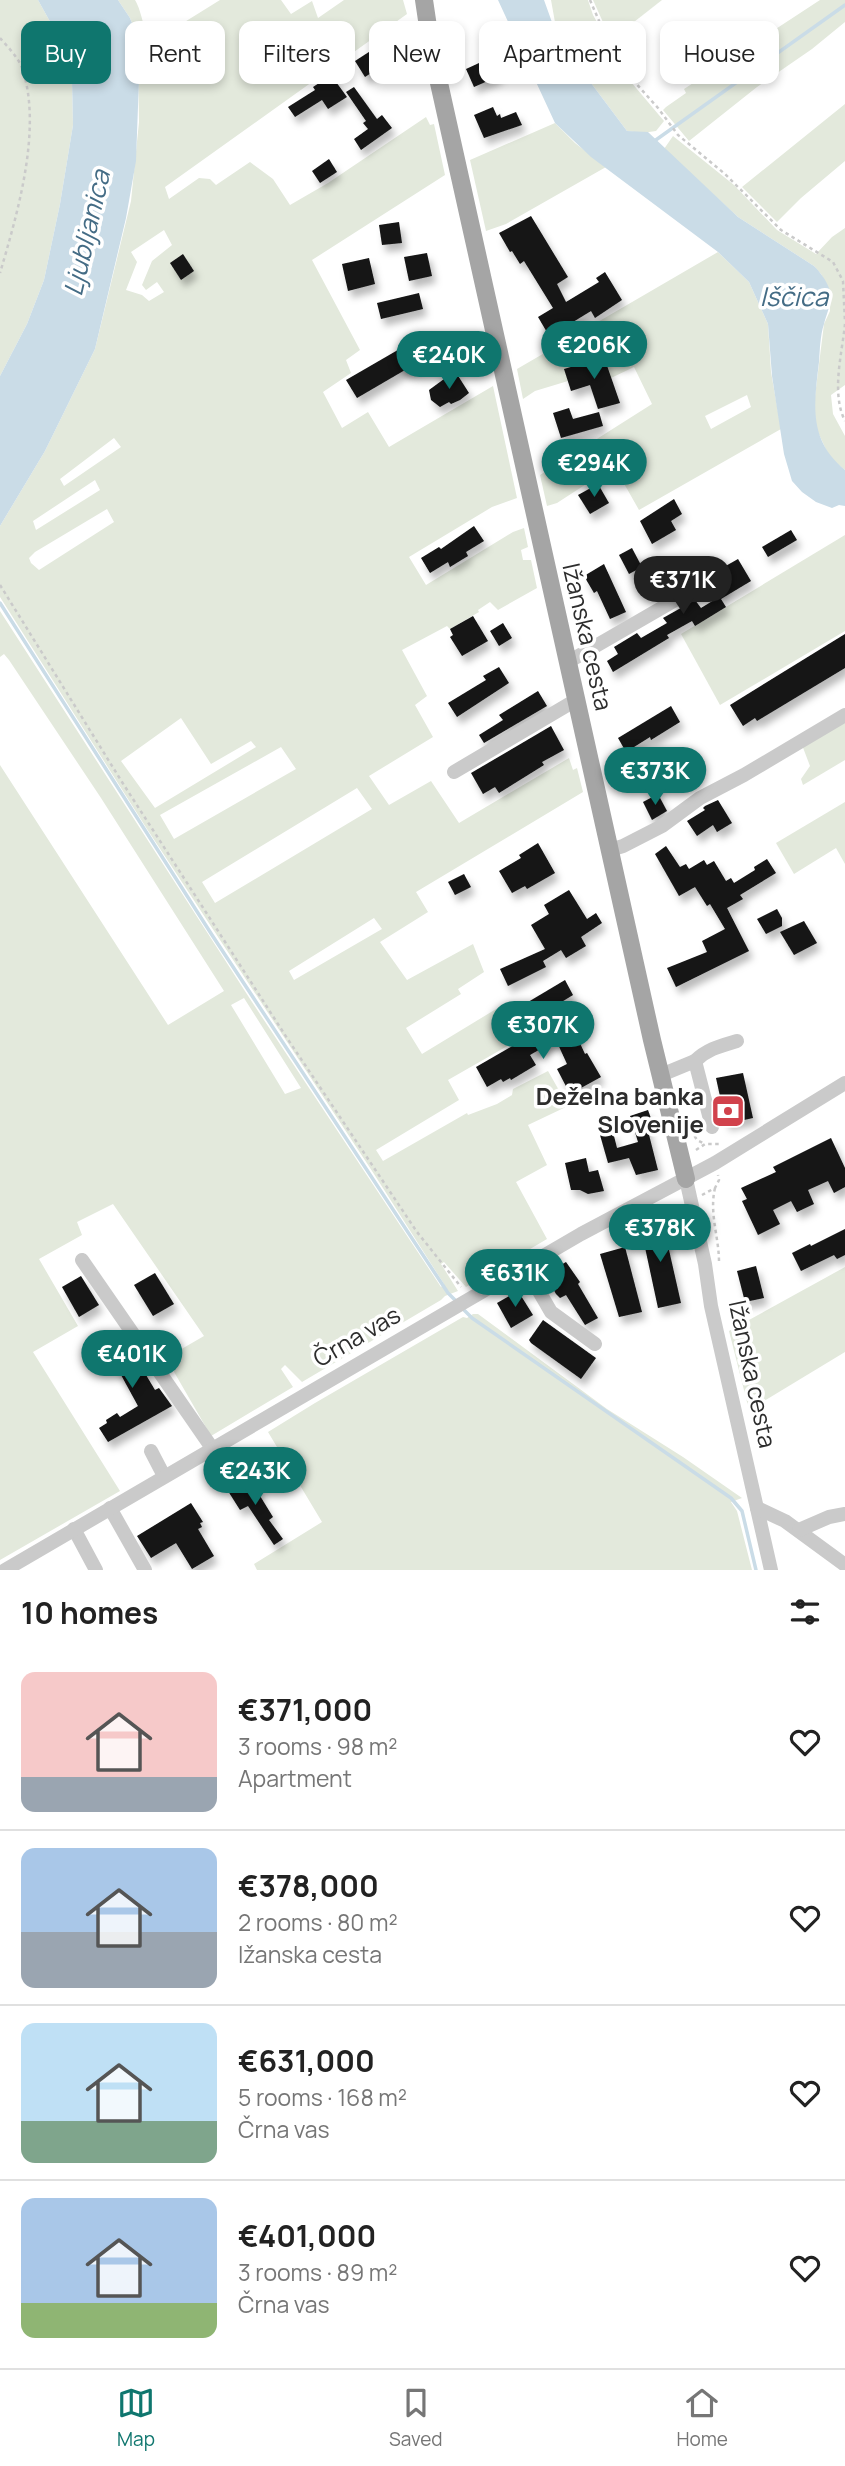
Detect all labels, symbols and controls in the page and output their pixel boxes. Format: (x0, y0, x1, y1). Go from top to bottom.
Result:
chip: Buy (21, 21, 111, 84)
chip: Rent (125, 21, 225, 84)
chip: Filters (239, 21, 355, 84)
chip: New (369, 21, 465, 84)
chip: Apartment (479, 21, 646, 84)
chip: House (660, 21, 779, 84)
water label: Ljubljanica (54, 165, 118, 299)
water label: Iščica (760, 278, 830, 314)
pin: €206K (545, 322, 643, 381)
text: €206K (557, 328, 631, 360)
pin: €240K (400, 332, 498, 391)
text: €240K (413, 338, 485, 370)
pin: €294K (545, 440, 643, 499)
text: €294K (558, 446, 630, 478)
pin: €371K (634, 556, 732, 616)
street label: Ižanska cesta (555, 560, 621, 714)
text: €371K (650, 563, 716, 595)
pin: €373K (606, 748, 704, 807)
text: €373K (620, 754, 690, 786)
pin: €307K (494, 1002, 592, 1061)
text: €307K (507, 1008, 579, 1040)
place label: Deželna banka Slovenije (536, 1079, 704, 1140)
bank icon: Deželna banka Slovenije (709, 1092, 747, 1130)
pin: €378K (611, 1204, 709, 1264)
text: €378K (625, 1211, 695, 1243)
pin: €631K (466, 1250, 564, 1309)
text: €631K (481, 1256, 549, 1288)
street label: Ižanska cesta (722, 1297, 785, 1451)
street label: Črna vas (307, 1298, 406, 1374)
pin: €401K (83, 1330, 181, 1390)
text: €401K (97, 1337, 167, 1369)
pin: €243K (206, 1448, 304, 1507)
text: €243K (219, 1454, 291, 1486)
text: 10 homes (21, 1592, 158, 1633)
icon: filters (786, 1593, 824, 1631)
text: €371,000 (238, 1689, 372, 1730)
icon: home (77, 1700, 161, 1784)
icon: heart (786, 1723, 824, 1761)
text: 3 rooms · 98 m² (238, 1730, 398, 1762)
text: Apartment (238, 1762, 352, 1794)
text: €378,000 (238, 1865, 379, 1906)
icon: home (77, 1876, 161, 1960)
icon: heart (786, 1899, 824, 1937)
text: 2 rooms · 80 m² (238, 1906, 398, 1938)
text: Ižanska cesta (238, 1938, 382, 1970)
text: €631,000 (238, 2040, 375, 2081)
icon: home (77, 2051, 161, 2135)
icon: heart (786, 2074, 824, 2112)
text: 5 rooms · 168 m² (238, 2081, 407, 2113)
text: Črna vas (238, 2113, 330, 2145)
text: €401,000 (238, 2215, 376, 2256)
icon: home (77, 2226, 161, 2310)
icon: heart (786, 2249, 824, 2287)
text: 3 rooms · 89 m² (238, 2256, 398, 2288)
text: Črna vas (238, 2288, 330, 2320)
tab: Map (117, 2384, 155, 2452)
tab: Saved (389, 2384, 443, 2452)
tab: Home (677, 2384, 728, 2452)

